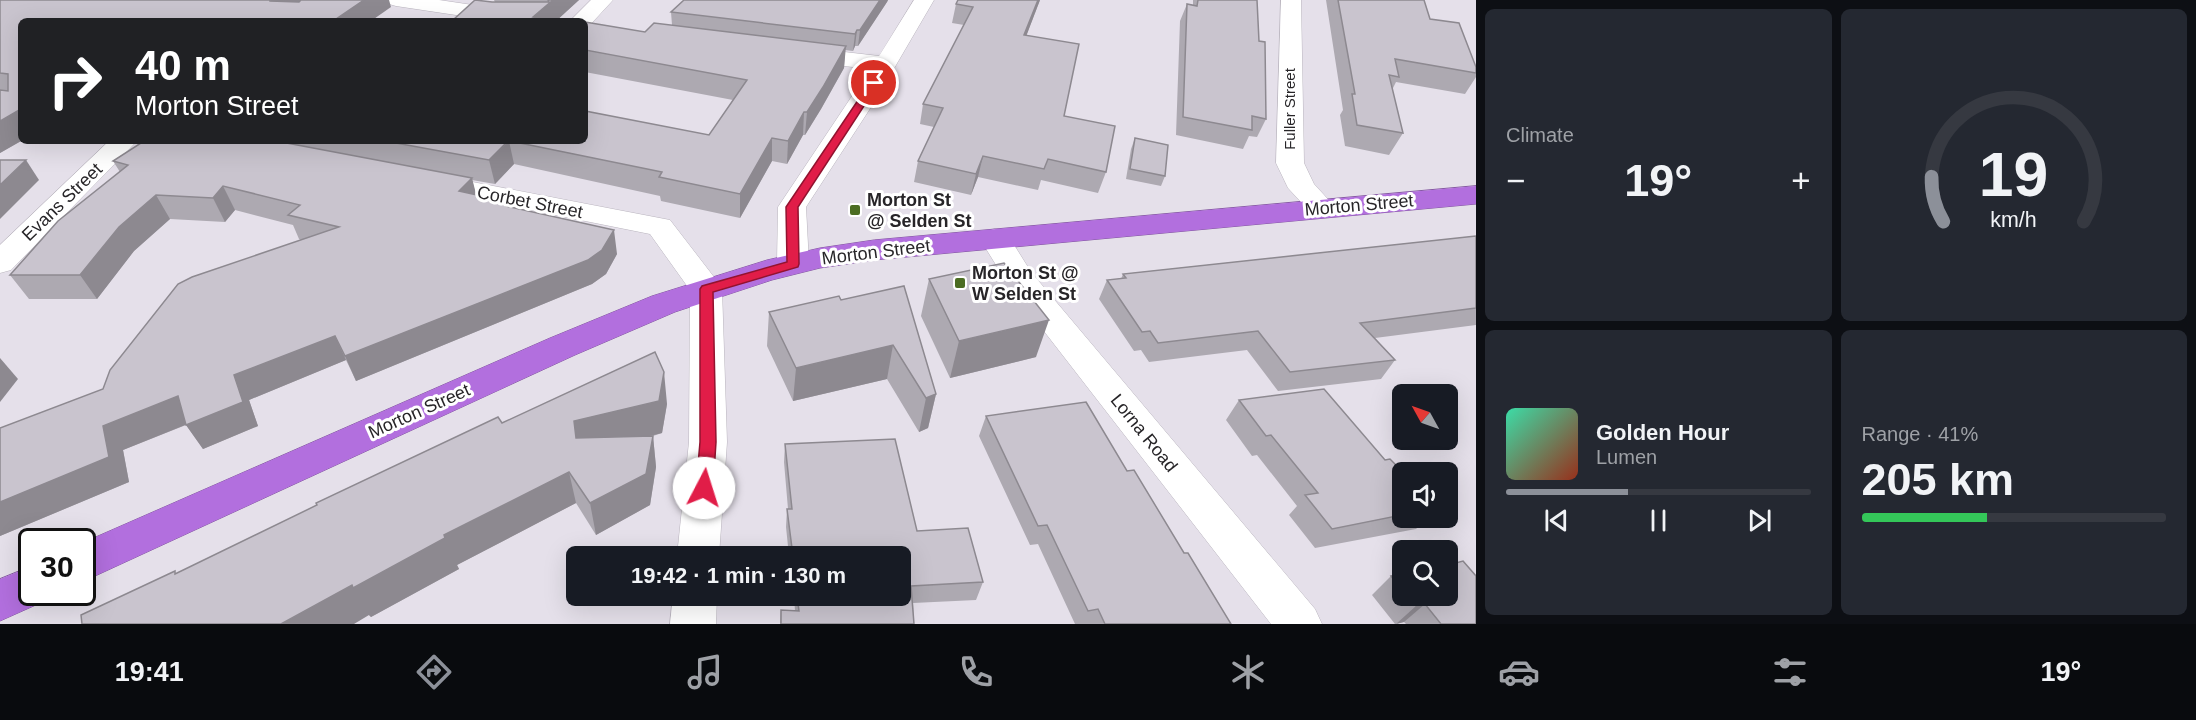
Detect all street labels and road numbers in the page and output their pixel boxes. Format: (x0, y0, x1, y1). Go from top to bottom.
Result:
street label: Fuller Street (1281, 67, 1298, 150)
street label: Evans Street (18, 159, 106, 245)
street label: Corbet Street (476, 182, 584, 222)
street label: Morton Street (1304, 190, 1414, 220)
street label: Morton Street (821, 235, 931, 269)
street label: Morton Street (365, 380, 473, 442)
street label: Lorna Road (1107, 390, 1181, 476)

